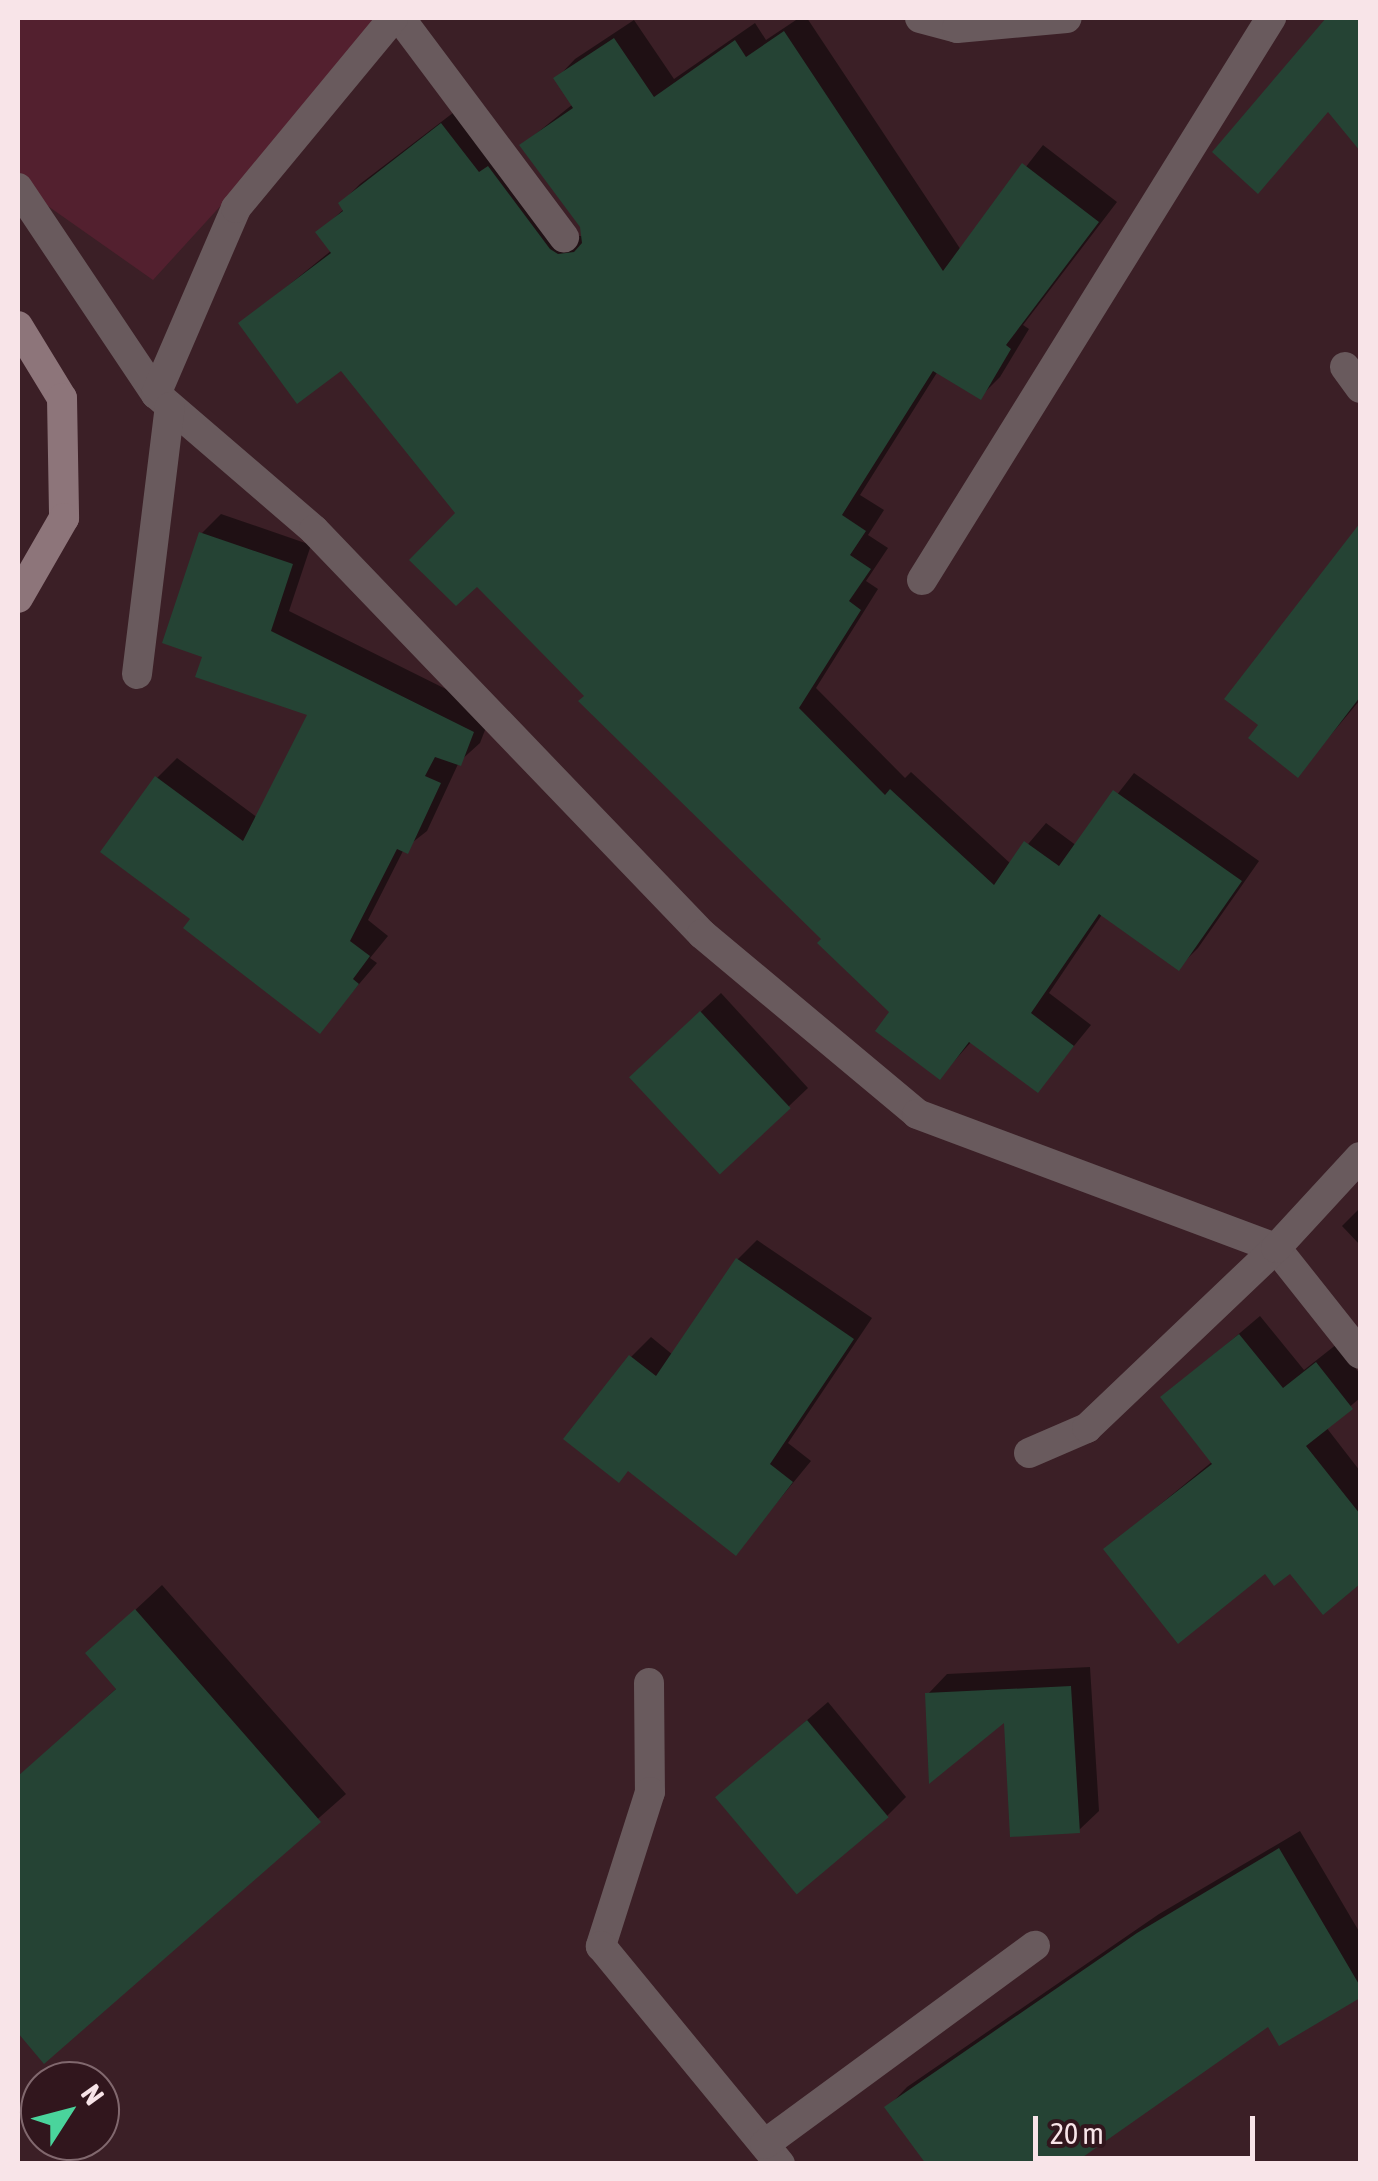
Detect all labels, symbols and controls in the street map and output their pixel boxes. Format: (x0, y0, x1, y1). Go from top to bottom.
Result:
north arrow (20, 2061, 120, 2161)
text: N (75, 2078, 110, 2111)
scale bar (1038, 2096, 1260, 2158)
text: 20 m (1050, 2116, 1104, 2150)

